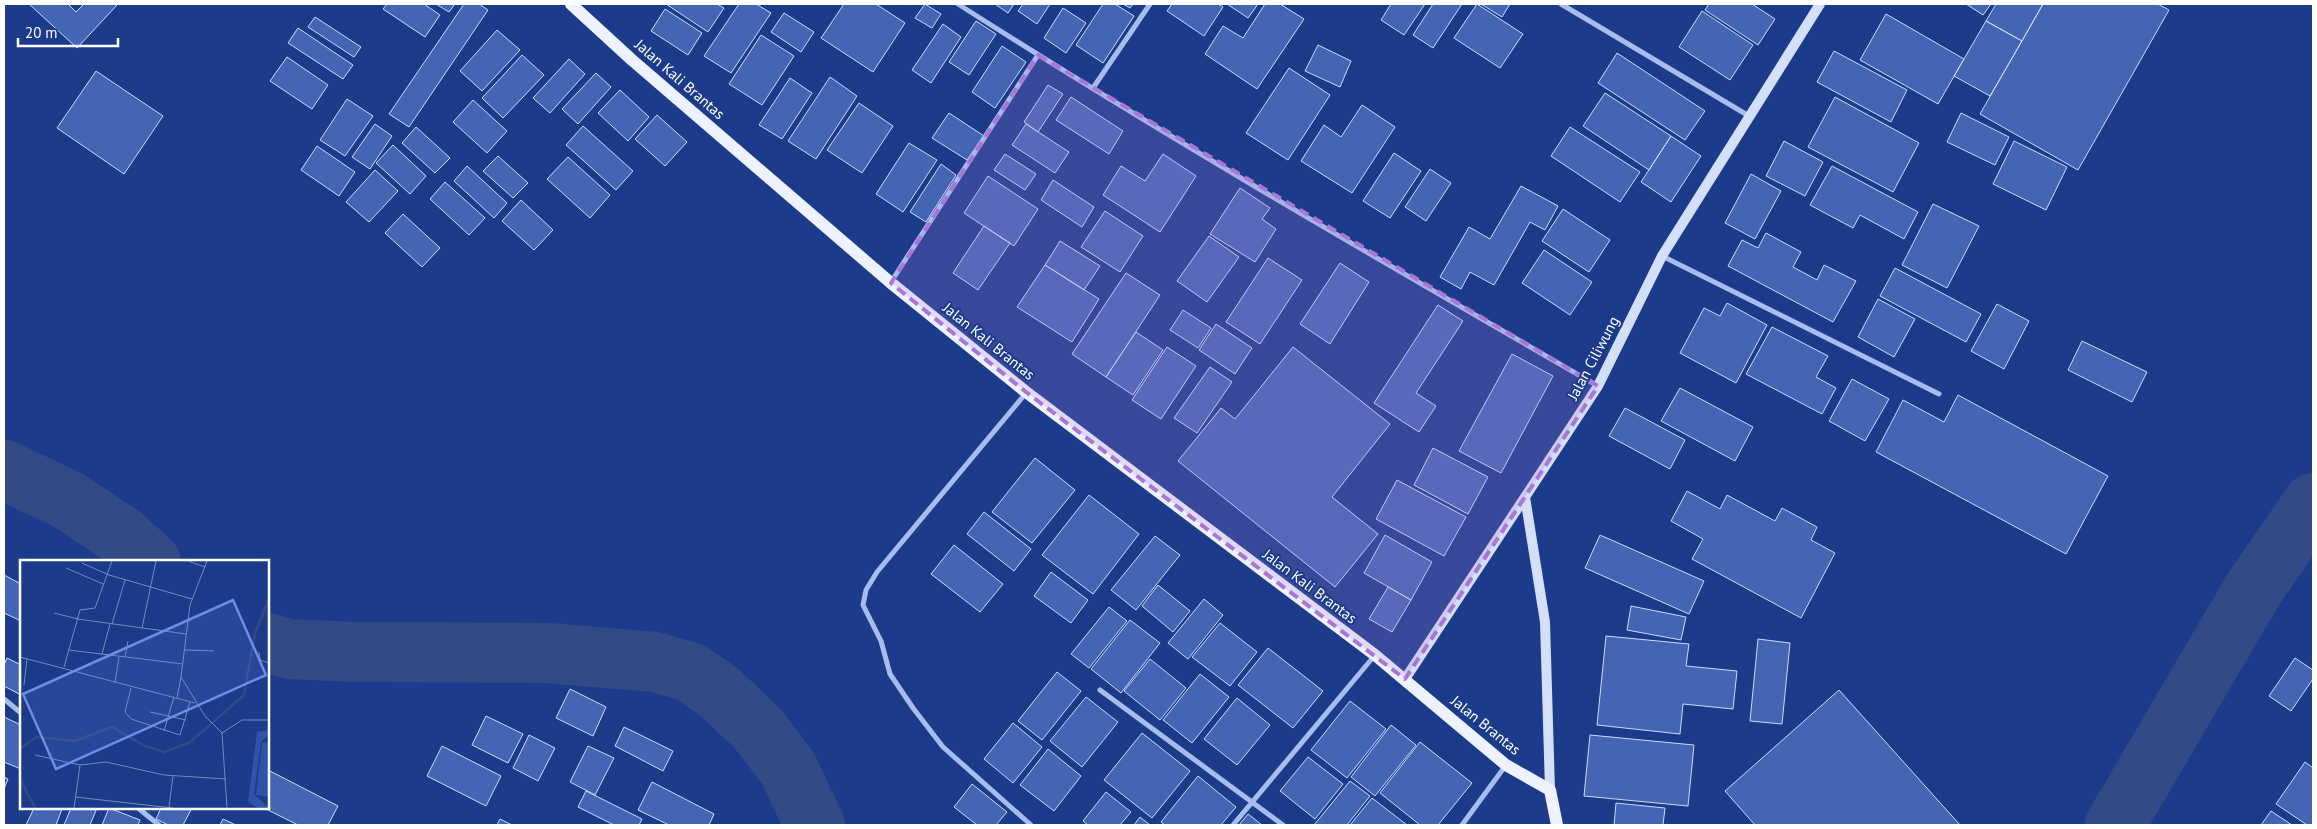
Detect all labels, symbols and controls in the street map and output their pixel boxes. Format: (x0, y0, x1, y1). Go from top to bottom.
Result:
scale bar (18, 15, 118, 47)
text: 20 m (25, 23, 58, 42)
street label: Jalan Kali Brantas (630, 34, 729, 123)
street label: Jalan Kali Brantas (938, 298, 1039, 384)
street label: Jalan Ciliwung (1562, 313, 1623, 404)
street label: Jalan Kali Brantas (1258, 544, 1361, 628)
inset map (20, 560, 269, 809)
street label: Jalan Brantas (1447, 690, 1525, 759)

